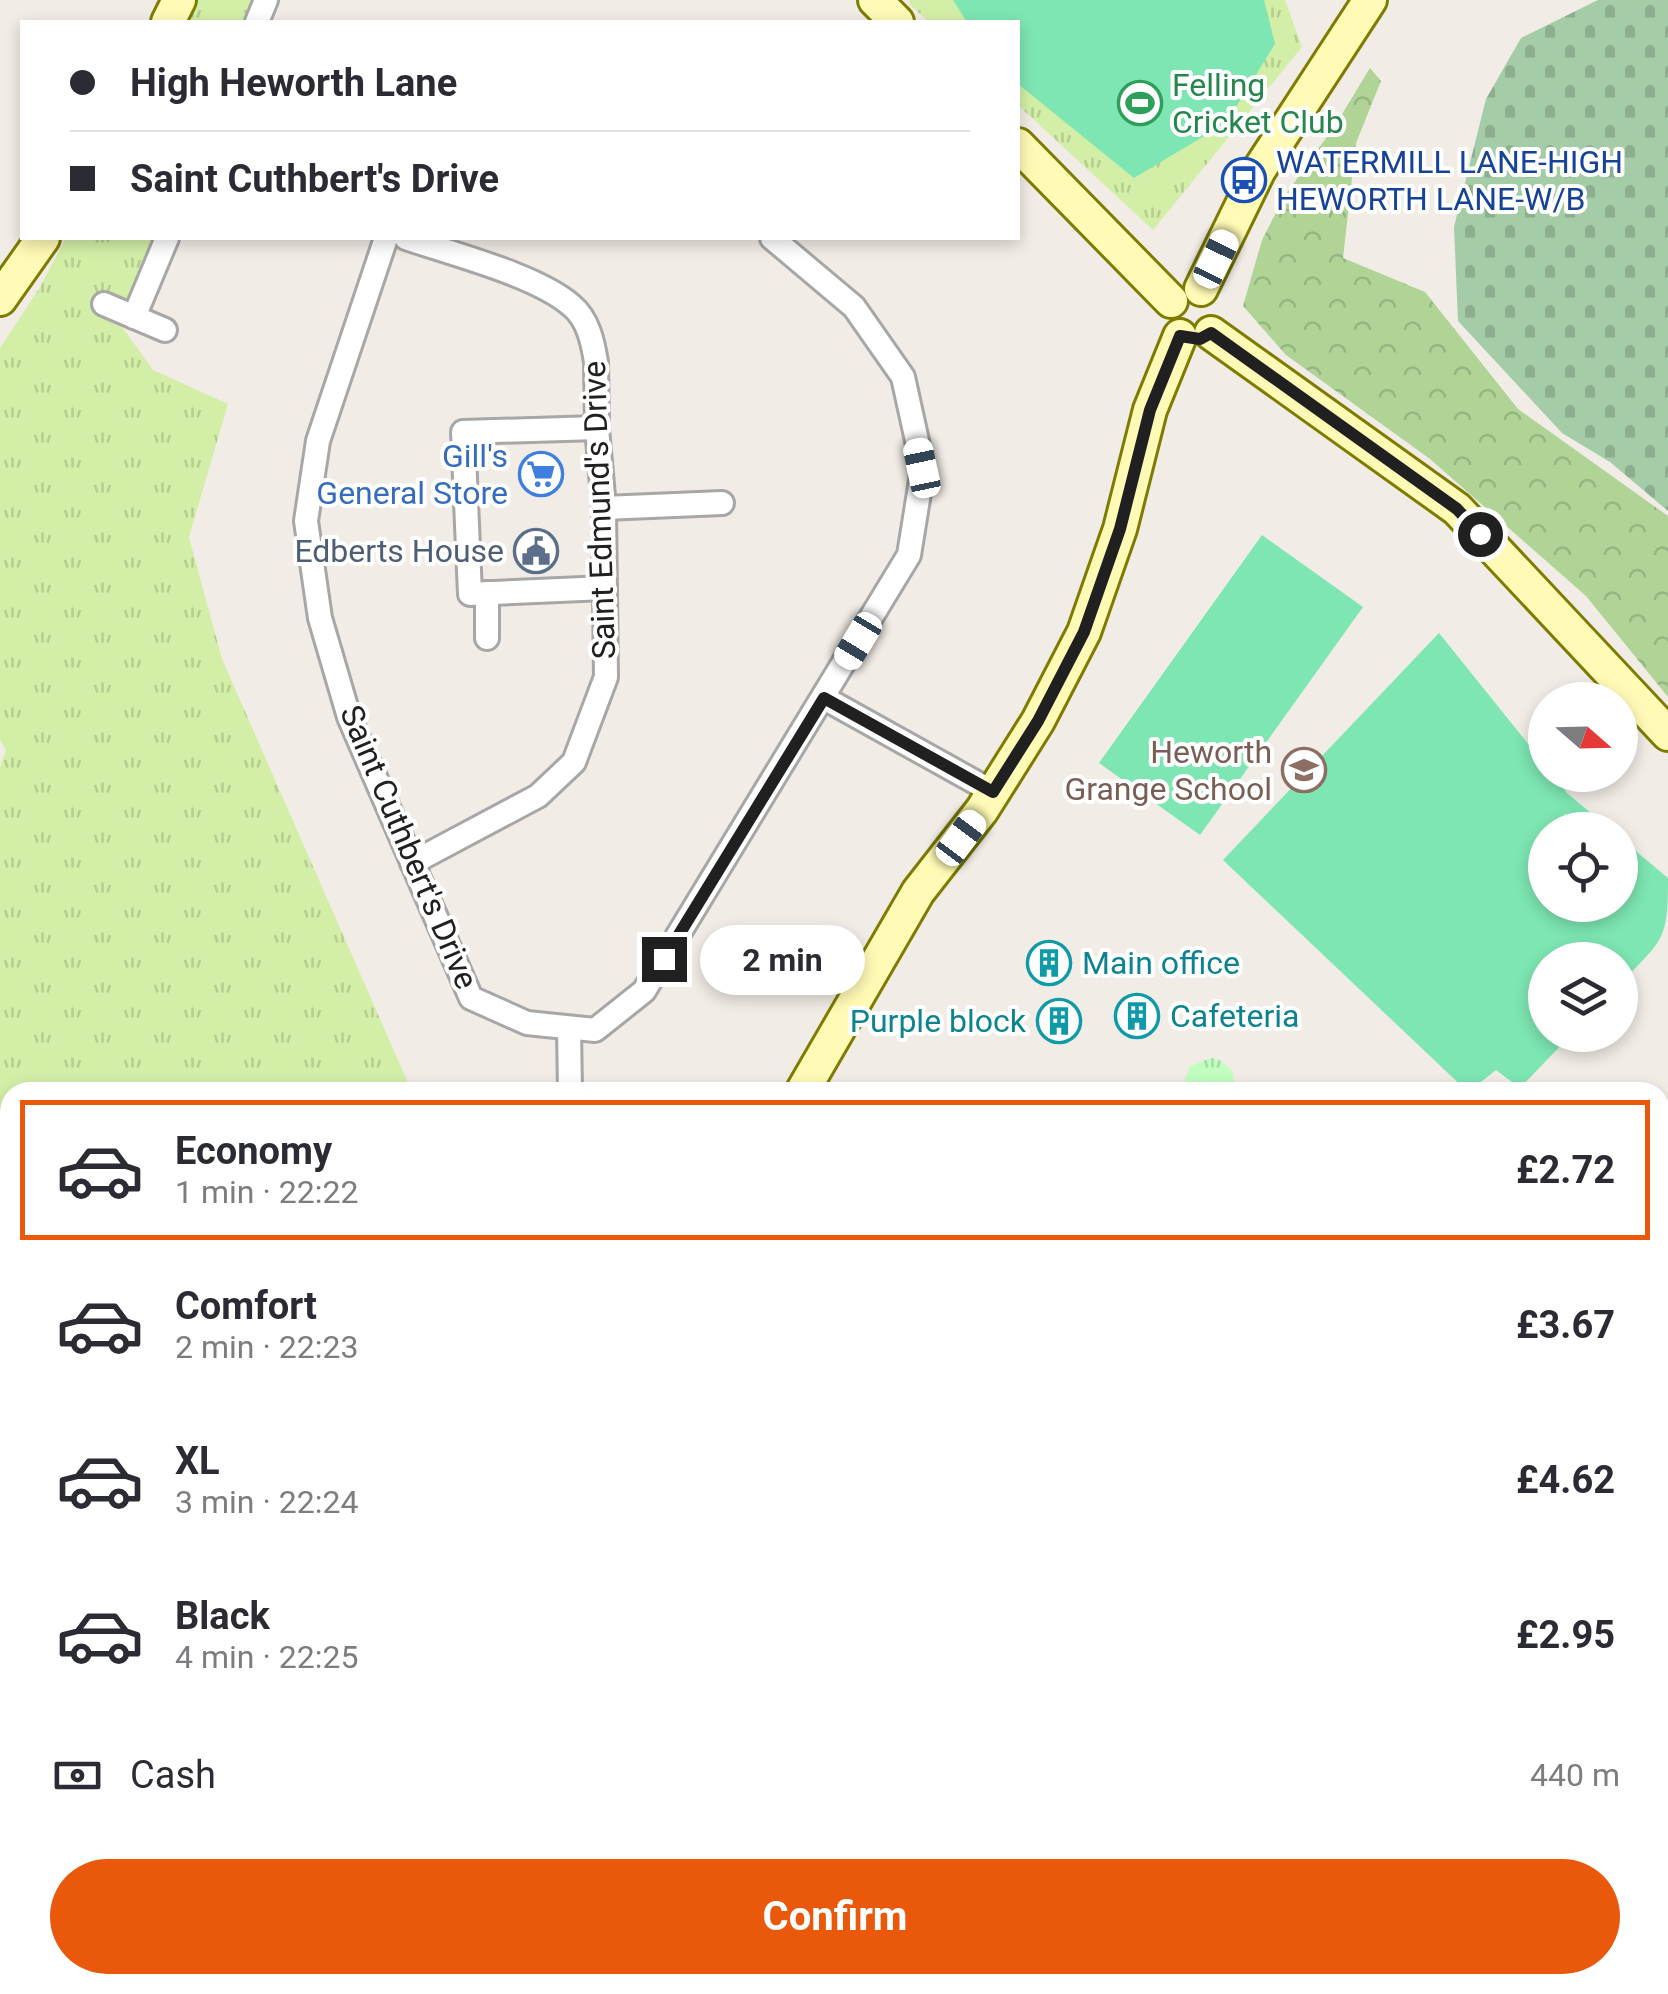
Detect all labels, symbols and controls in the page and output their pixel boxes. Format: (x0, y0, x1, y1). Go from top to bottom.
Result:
text: High Heworth Lane (130, 61, 457, 105)
place label: Felling Cricket Club (1172, 66, 1344, 141)
sports icon: Felling Cricket Club (1117, 80, 1163, 126)
place label: WATERMILL LANE-HIGH HEWORTH LANE-W/B (1276, 143, 1623, 218)
text: Saint Cuthbert's Drive (130, 157, 499, 201)
bus stop icon: WATERMILL LANE-HIGH HEWORTH LANE-W/B (1221, 157, 1267, 203)
car (1189, 225, 1243, 293)
street label: Saint Edmund's Drive (575, 360, 623, 660)
car (901, 436, 943, 500)
place label: Gill's General Store (316, 437, 508, 512)
supermarket icon: Gill's General Store (518, 451, 564, 497)
route start (1458, 512, 1503, 557)
public building icon: Edberts House (513, 528, 559, 574)
place label: Edberts House (294, 532, 504, 570)
car (830, 608, 886, 674)
north arrow (1528, 682, 1638, 792)
map controls (1528, 682, 1638, 1052)
street label: Saint Cuthbert's Drive (332, 699, 486, 995)
place label: Heworth Grange School (1064, 733, 1272, 808)
school or university icon: Heworth Grange School (1281, 747, 1327, 793)
car (931, 805, 991, 871)
button: locate (1528, 812, 1638, 922)
callout: 2 min (699, 924, 864, 994)
route end (642, 937, 687, 982)
building icon: Main office (1026, 940, 1072, 986)
text: 2 min (742, 941, 823, 979)
button: layers (1528, 942, 1638, 1052)
place label: Main office (1082, 944, 1240, 982)
building icon: Cafeteria (1114, 993, 1160, 1039)
place label: Cafeteria (1170, 997, 1299, 1035)
building icon: Purple block (1036, 998, 1082, 1044)
place label: Purple block (850, 1002, 1027, 1040)
icon: car (55, 1125, 145, 1215)
text: Economy (175, 1129, 332, 1173)
text: £2.72 (1516, 1148, 1615, 1192)
text: 1 min · 22:22 (175, 1173, 358, 1211)
icon: car (55, 1280, 145, 1370)
text: Comfort (175, 1284, 317, 1328)
text: £3.67 (1516, 1303, 1615, 1347)
text: 2 min · 22:23 (175, 1328, 358, 1366)
icon: car (55, 1435, 145, 1525)
text: XL (175, 1439, 220, 1483)
text: £4.62 (1516, 1458, 1615, 1502)
text: 3 min · 22:24 (175, 1483, 358, 1521)
icon: car (55, 1590, 145, 1680)
text: Black (175, 1594, 270, 1638)
text: £2.95 (1516, 1613, 1615, 1657)
text: 4 min · 22:25 (175, 1638, 358, 1676)
icon: cash (50, 1748, 105, 1803)
text: Cash (130, 1753, 216, 1797)
text: 440 m (1530, 1756, 1620, 1794)
button: Confirm (50, 1859, 1620, 1974)

